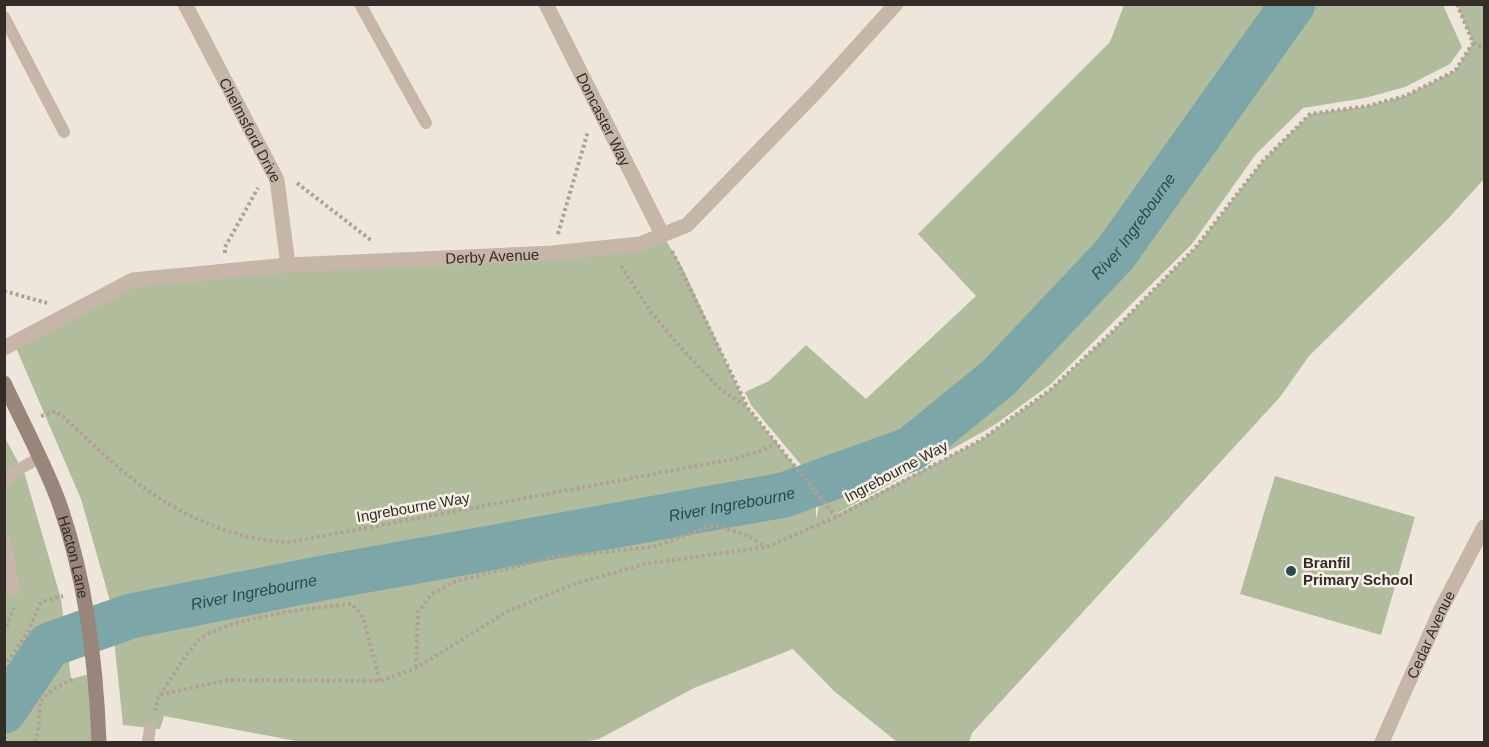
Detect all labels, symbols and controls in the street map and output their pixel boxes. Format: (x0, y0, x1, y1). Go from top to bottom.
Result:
street label: Doncaster Way (574, 70, 635, 169)
street label: Chelmsford Drive (216, 75, 285, 185)
water label: River Ingrebourne (1088, 170, 1178, 282)
street label: Derby Avenue (445, 245, 540, 266)
street label: Ingrebourne Way (841, 436, 951, 505)
water label: River Ingrebourne (667, 483, 797, 524)
street label: Ingrebourne Way (355, 489, 471, 525)
street label: Hacton Lane (55, 513, 93, 600)
place label: Branfil Primary School (1303, 554, 1413, 588)
marker: Branfil Primary School (1284, 564, 1298, 578)
water label: River Ingrebourne (189, 571, 318, 612)
street label: Cedar Avenue (1403, 587, 1458, 681)

